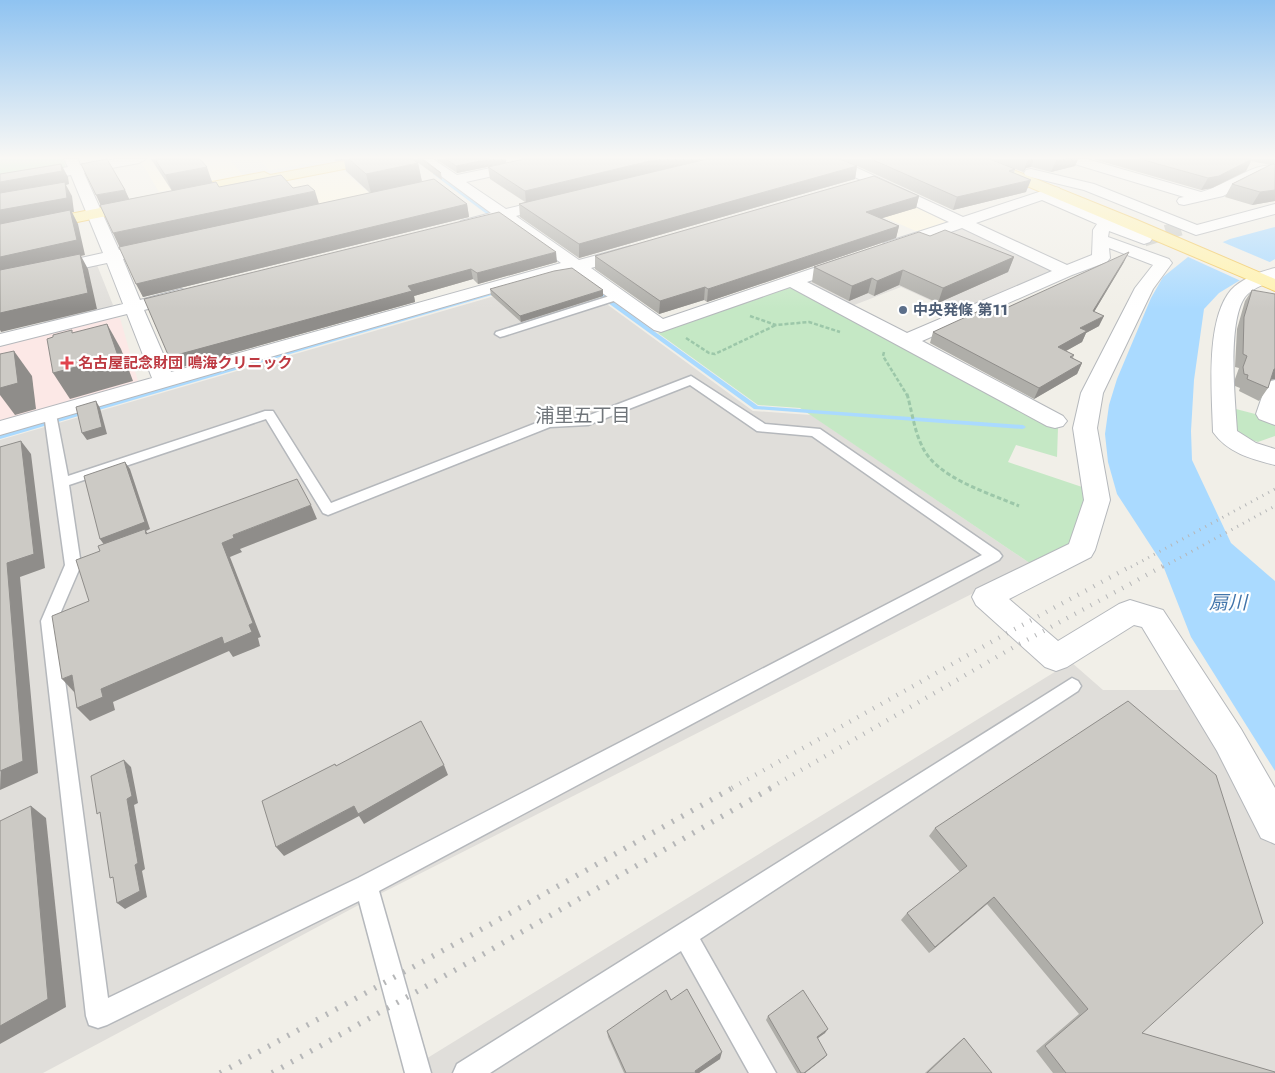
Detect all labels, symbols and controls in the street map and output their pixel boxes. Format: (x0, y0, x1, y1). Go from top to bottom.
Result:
place label: 中央発條 第11 (913, 299, 1008, 321)
marker: 中央発條 第11 (897, 304, 909, 316)
place label: 名古屋記念財団 鳴海クリニック (78, 352, 293, 374)
marker: 名古屋記念財団 鳴海クリニック (60, 356, 74, 370)
district label: 浦里五丁目 (535, 402, 631, 429)
water label: 扇川 (1209, 589, 1249, 616)

